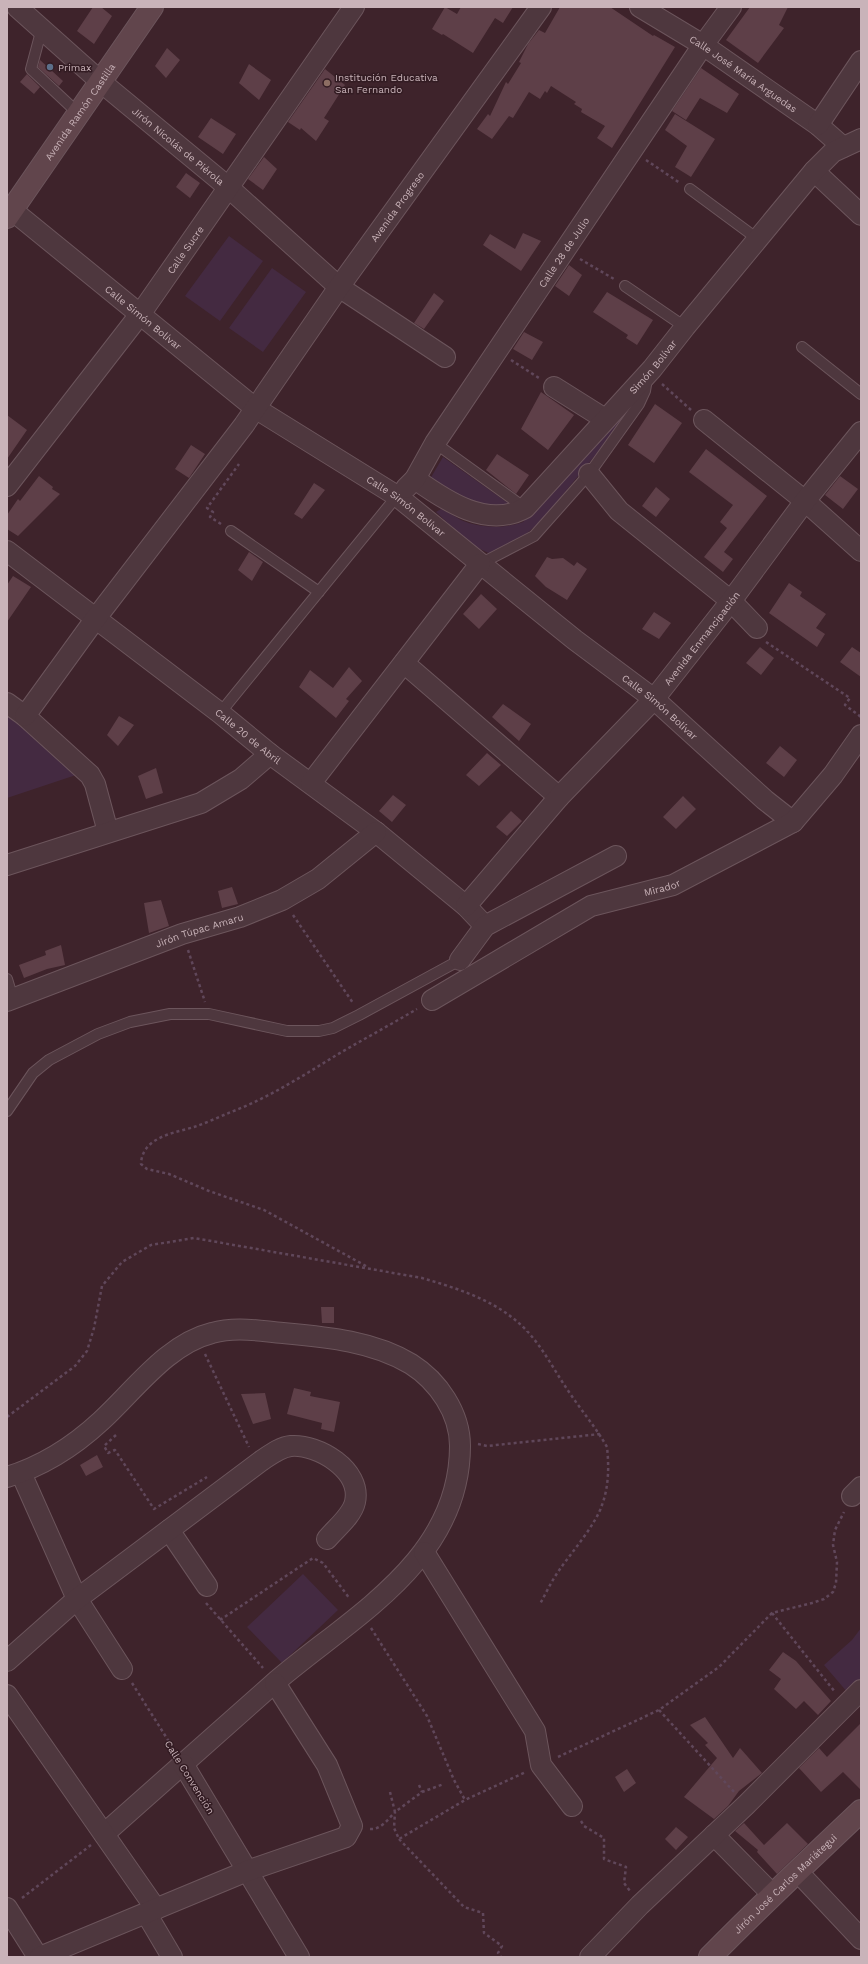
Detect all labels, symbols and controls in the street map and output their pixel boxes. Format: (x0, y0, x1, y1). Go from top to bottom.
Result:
street label: Calle José María Arguedas (687, 33, 799, 115)
street label: Avenida Ramón Castilla (43, 61, 118, 163)
marker: Primax (45, 62, 55, 72)
place label: Primax (58, 62, 91, 73)
place label: Institución Educativa San Fernando (335, 72, 438, 95)
marker: Institución Educativa San Fernando (322, 78, 332, 88)
street label: Jirón Nicolás de Piérola (130, 105, 226, 188)
street label: Avenida Progreso (369, 170, 426, 244)
street label: Calle 28 de Julio (536, 215, 591, 290)
street label: Calle Sucre (165, 224, 206, 276)
street label: Calle Simón Bolívar (103, 283, 184, 352)
street label: Simón Bolívar (627, 338, 679, 396)
street label: Calle Simón Bolívar (365, 474, 447, 539)
street label: Avenida Enmancipación (662, 590, 742, 688)
street label: Calle Simón Bolívar (620, 672, 700, 742)
street label: Calle 20 de Abril (213, 706, 283, 766)
street label: Mirador (643, 877, 682, 898)
street label: Jirón Túpac Amaru (154, 911, 245, 950)
street label: Calle Convención (163, 1739, 217, 1816)
street label: Jirón José Carlos Mariátegui (732, 1832, 839, 1936)

